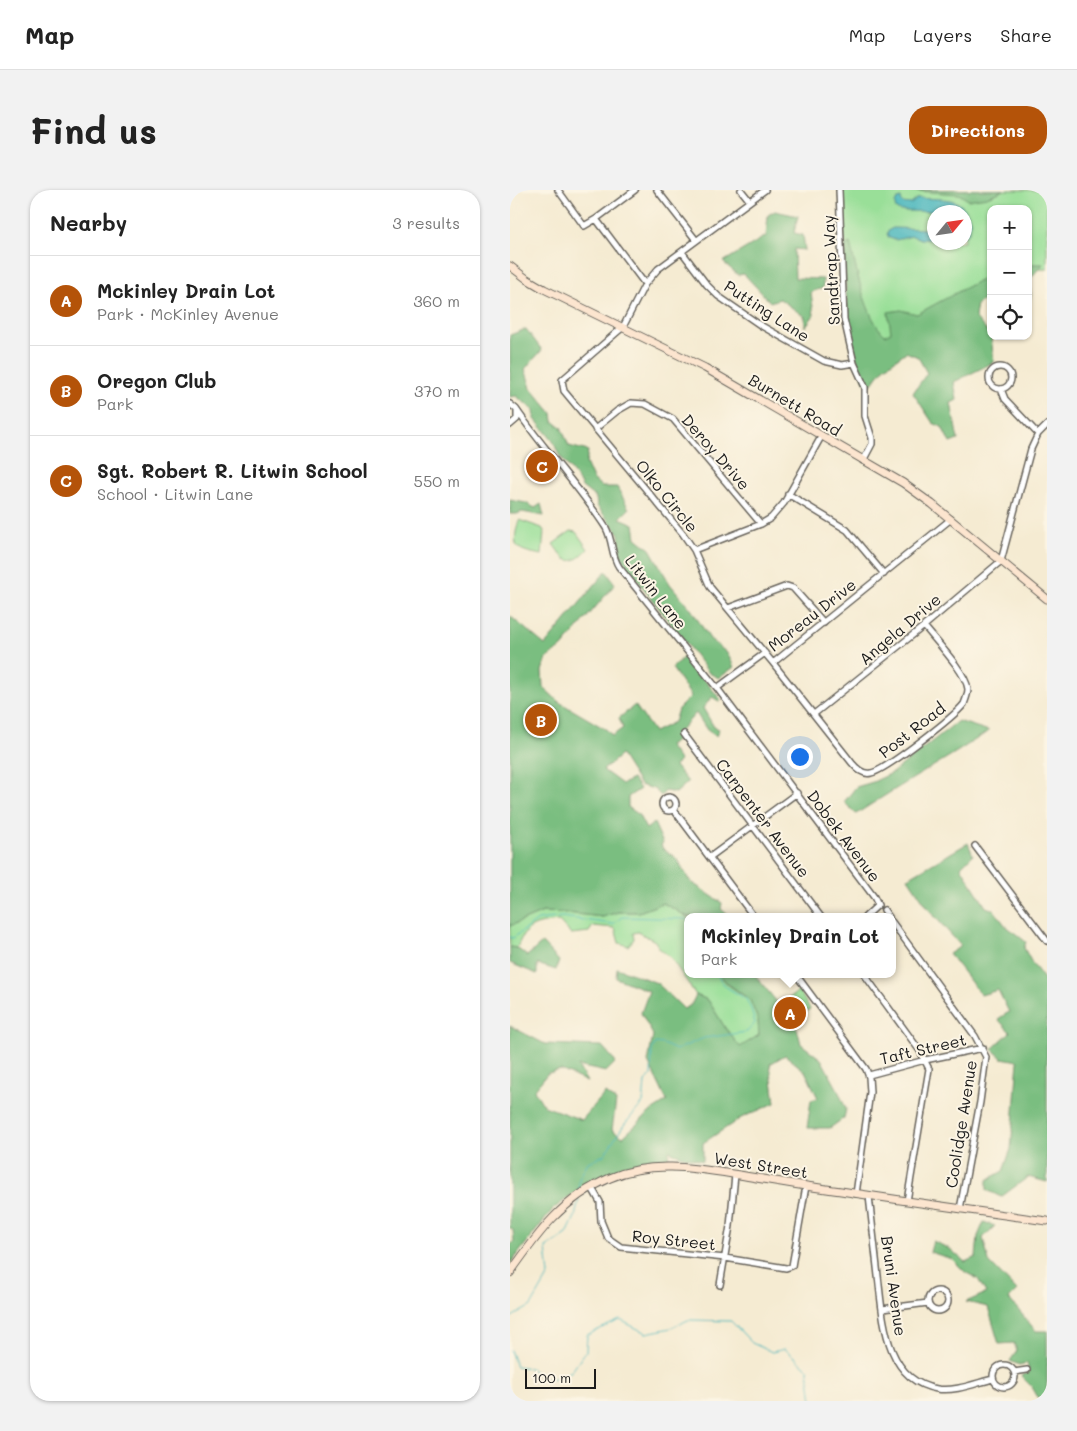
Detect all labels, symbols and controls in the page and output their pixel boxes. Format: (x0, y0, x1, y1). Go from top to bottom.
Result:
text: Map (25, 19, 74, 50)
text: Map (849, 23, 885, 47)
text: Layers (913, 23, 972, 47)
text: Share (1000, 23, 1052, 47)
button: Directions (909, 106, 1047, 154)
text: Find us (30, 107, 157, 153)
north arrow (927, 205, 972, 250)
map controls (987, 205, 1032, 340)
button: + (987, 205, 1032, 250)
text: Nearby (50, 209, 127, 236)
text: 3 results (392, 212, 460, 233)
street label: Sandtrap Way (817, 214, 844, 326)
button: − (987, 250, 1032, 295)
street label: Putting Lane (720, 275, 814, 346)
text: Mckinley Drain Lot (97, 278, 275, 303)
text: A (60, 290, 72, 311)
text: 360 m (413, 290, 460, 311)
button: locate (987, 295, 1032, 340)
text: Park · McKinley Avenue (97, 303, 279, 324)
text: Oregon Club (97, 368, 216, 393)
street label: Burnett Road (745, 369, 845, 440)
text: B (61, 380, 71, 401)
text: 370 m (414, 380, 460, 401)
text: Park (97, 393, 133, 414)
street label: Deroy Drive (678, 409, 755, 494)
pin: C (526, 447, 558, 485)
street label: Olko Circle (632, 455, 703, 536)
text: Sgt. Robert R. Litwin School (97, 458, 368, 483)
text: C (60, 470, 72, 491)
text: 550 m (414, 470, 460, 491)
text: School · Litwin Lane (97, 483, 253, 504)
street label: Litwin Lane (621, 550, 692, 633)
street label: Moreau Drive (763, 574, 860, 656)
street label: Angela Drive (854, 588, 945, 669)
street label: Post Road (874, 697, 949, 762)
pin: B (525, 701, 557, 739)
your location (787, 744, 813, 770)
street label: Carpenter Avenue (712, 754, 815, 881)
street label: Dobek Avenue (803, 786, 886, 886)
popup (684, 913, 896, 978)
text: Mckinley Drain Lot (701, 923, 879, 948)
text: Park (701, 948, 737, 969)
pin: A (774, 994, 806, 1032)
street label: Taft Street (878, 1028, 968, 1069)
street label: Coolidge Avenue (940, 1059, 981, 1189)
street label: West Street (713, 1147, 810, 1182)
street label: Roy Street (631, 1225, 717, 1254)
street label: Bruni Avenue (877, 1234, 912, 1337)
scale bar (525, 1366, 596, 1389)
text: 100 m (532, 1368, 571, 1387)

